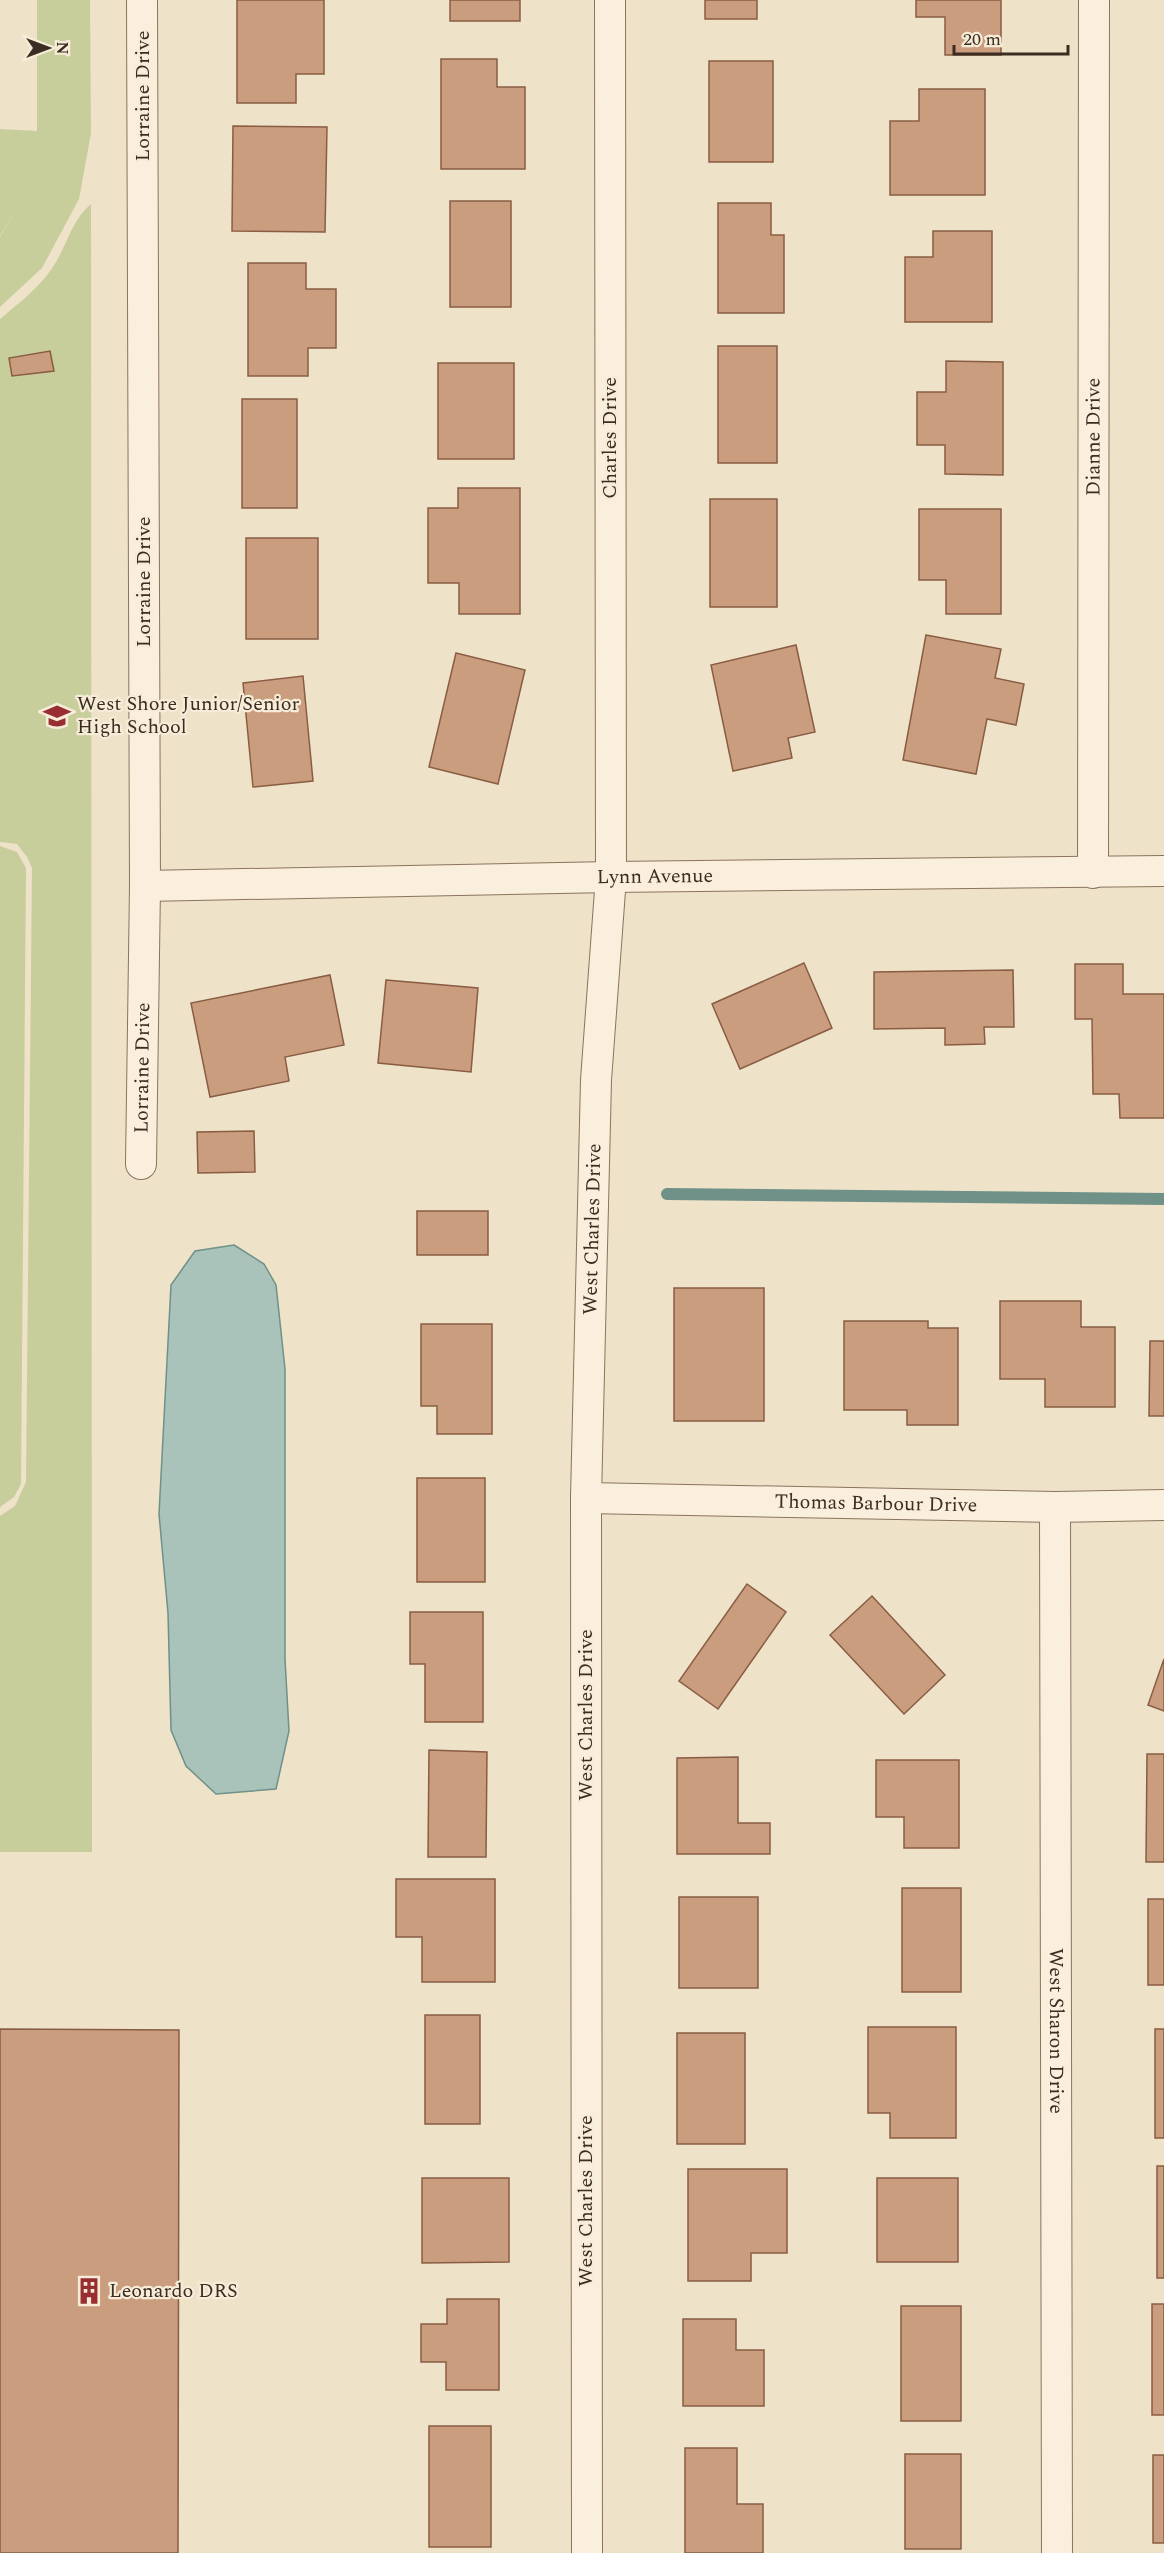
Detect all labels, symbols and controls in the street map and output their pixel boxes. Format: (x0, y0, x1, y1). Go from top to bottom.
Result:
north arrow (18, 18, 78, 78)
scale bar (954, 18, 1068, 56)
text: 20 m (963, 26, 1001, 53)
street label: Lorraine Drive (128, 31, 158, 161)
text: N (50, 41, 74, 55)
street label: Charles Drive (595, 377, 625, 499)
street label: Dianne Drive (1078, 378, 1109, 496)
street label: Lorraine Drive (129, 517, 159, 647)
place label: West Shore Junior/Senior High School (77, 689, 300, 742)
school or university icon: West Shore Junior/Senior High School (42, 701, 72, 731)
street label: Lynn Avenue (596, 861, 713, 892)
street label: Lorraine Drive (126, 1002, 158, 1134)
street label: West Charles Drive (575, 1143, 609, 1315)
street label: Thomas Barbour Drive (774, 1487, 978, 1521)
street label: West Charles Drive (571, 1629, 601, 1801)
street label: West Sharon Drive (1041, 1948, 1071, 2114)
street label: West Charles Drive (571, 2115, 601, 2287)
building icon: Leonardo DRS (74, 2276, 104, 2306)
place label: Leonardo DRS (109, 2276, 238, 2306)

